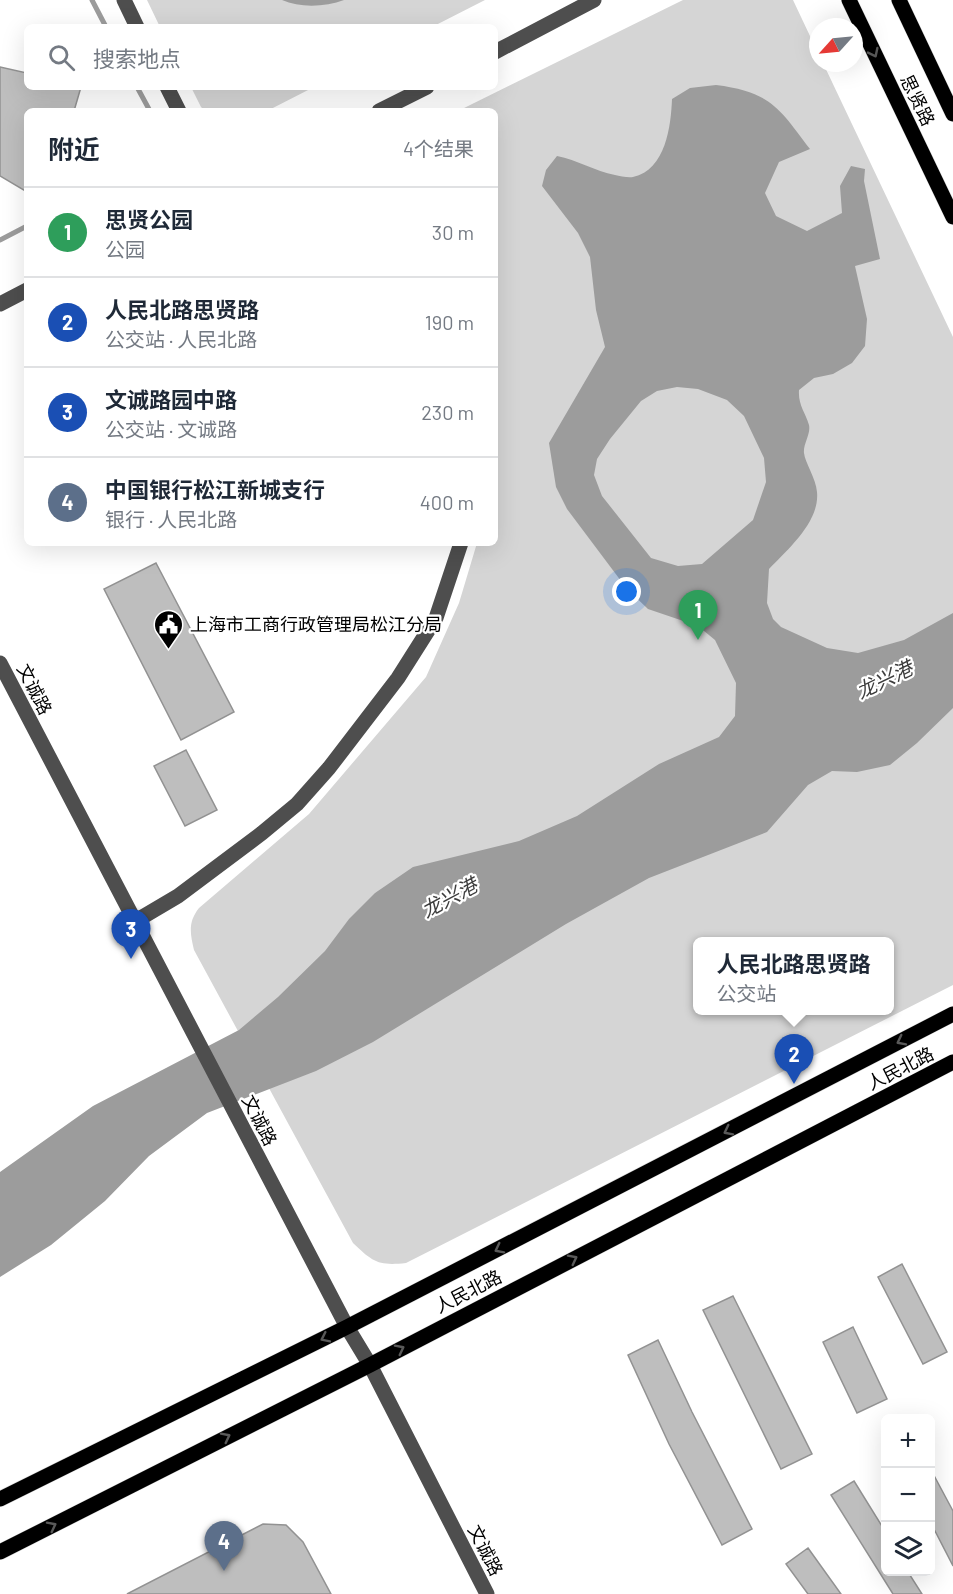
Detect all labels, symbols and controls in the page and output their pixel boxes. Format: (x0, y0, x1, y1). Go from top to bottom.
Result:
north arrow (809, 18, 863, 72)
search box (24, 24, 498, 90)
icon: search (45, 41, 78, 74)
text: 搜索地点 (93, 45, 181, 71)
one-way arrow (866, 46, 878, 57)
street label: 思贤路 (896, 71, 940, 129)
text: 附近 (48, 133, 100, 164)
text: 4个结果 (403, 136, 474, 160)
text: 思贤公园 (105, 206, 193, 232)
text: 1 (64, 220, 71, 244)
text: 30 m (432, 220, 474, 244)
text: 公园 (105, 237, 145, 261)
text: 人民北路思贤路 (105, 296, 259, 322)
text: 2 (62, 310, 73, 334)
text: 190 m (425, 310, 474, 334)
text: 公交站 · 人民北路 (105, 327, 257, 351)
text: 文诚路园中路 (105, 386, 237, 412)
text: 3 (62, 400, 73, 424)
text: 230 m (421, 400, 474, 424)
text: 公交站 · 文诚路 (105, 417, 237, 441)
text: 中国银行松江新城支行 (105, 476, 325, 502)
text: 4 (61, 490, 74, 514)
text: 400 m (420, 490, 474, 514)
text: 银行 · 人民北路 (105, 507, 237, 531)
your location (612, 577, 641, 606)
pin: 1 (678, 590, 718, 640)
public building icon: 上海市工商行政管理局松江分局 (153, 608, 185, 650)
place label: 上海市工商行政管理局松江分局 (190, 613, 442, 635)
water label: 龙兴港 (852, 654, 919, 703)
street label: 文诚路 (13, 660, 57, 718)
water label: 龙兴港 (417, 871, 484, 922)
pin: 3 (112, 910, 150, 959)
popup (693, 937, 894, 1015)
text: 人民北路思贤路 (716, 950, 871, 976)
text: 公交站 (716, 981, 776, 1005)
pin: 2 (774, 1034, 814, 1084)
one-way arrow (896, 1034, 907, 1046)
street label: 人民北路 (863, 1042, 937, 1094)
street label: 文诚路 (238, 1091, 282, 1149)
one-way arrow (724, 1124, 734, 1135)
one-way arrow (494, 1242, 505, 1253)
one-way arrow (567, 1255, 577, 1266)
street label: 人民北路 (431, 1265, 505, 1317)
one-way arrow (321, 1331, 331, 1342)
one-way arrow (394, 1345, 404, 1356)
map controls (881, 1414, 935, 1576)
button: + (881, 1414, 935, 1468)
one-way arrow (220, 1433, 231, 1445)
button: − (881, 1468, 935, 1522)
one-way arrow (46, 1521, 57, 1533)
street label: 文诚路 (464, 1521, 508, 1579)
pin: 4 (204, 1522, 244, 1571)
button: layers (881, 1522, 935, 1576)

